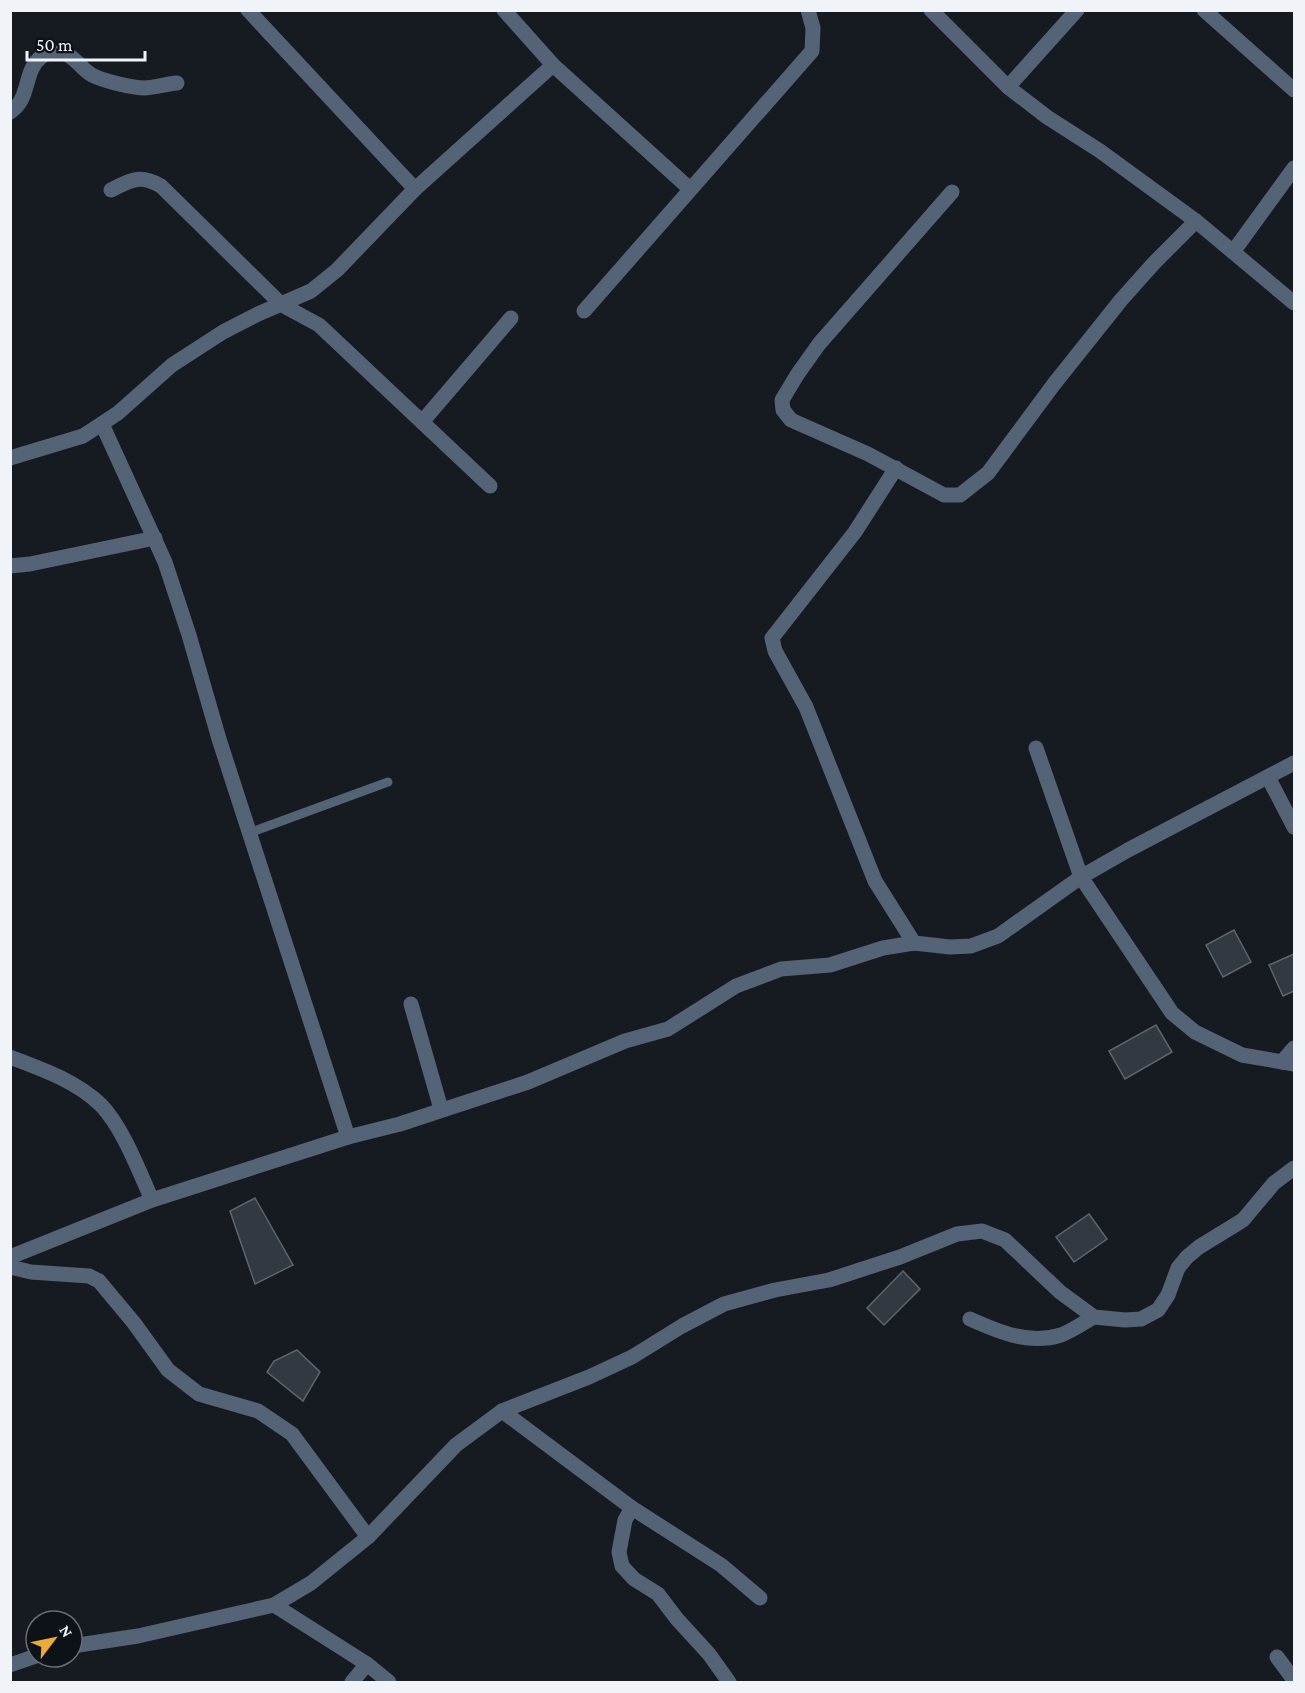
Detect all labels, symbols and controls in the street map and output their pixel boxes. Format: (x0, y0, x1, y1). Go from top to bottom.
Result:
scale bar (27, 24, 146, 62)
text: 50 m (36, 35, 73, 55)
north arrow (24, 1609, 84, 1669)
text: N (56, 1622, 76, 1641)

